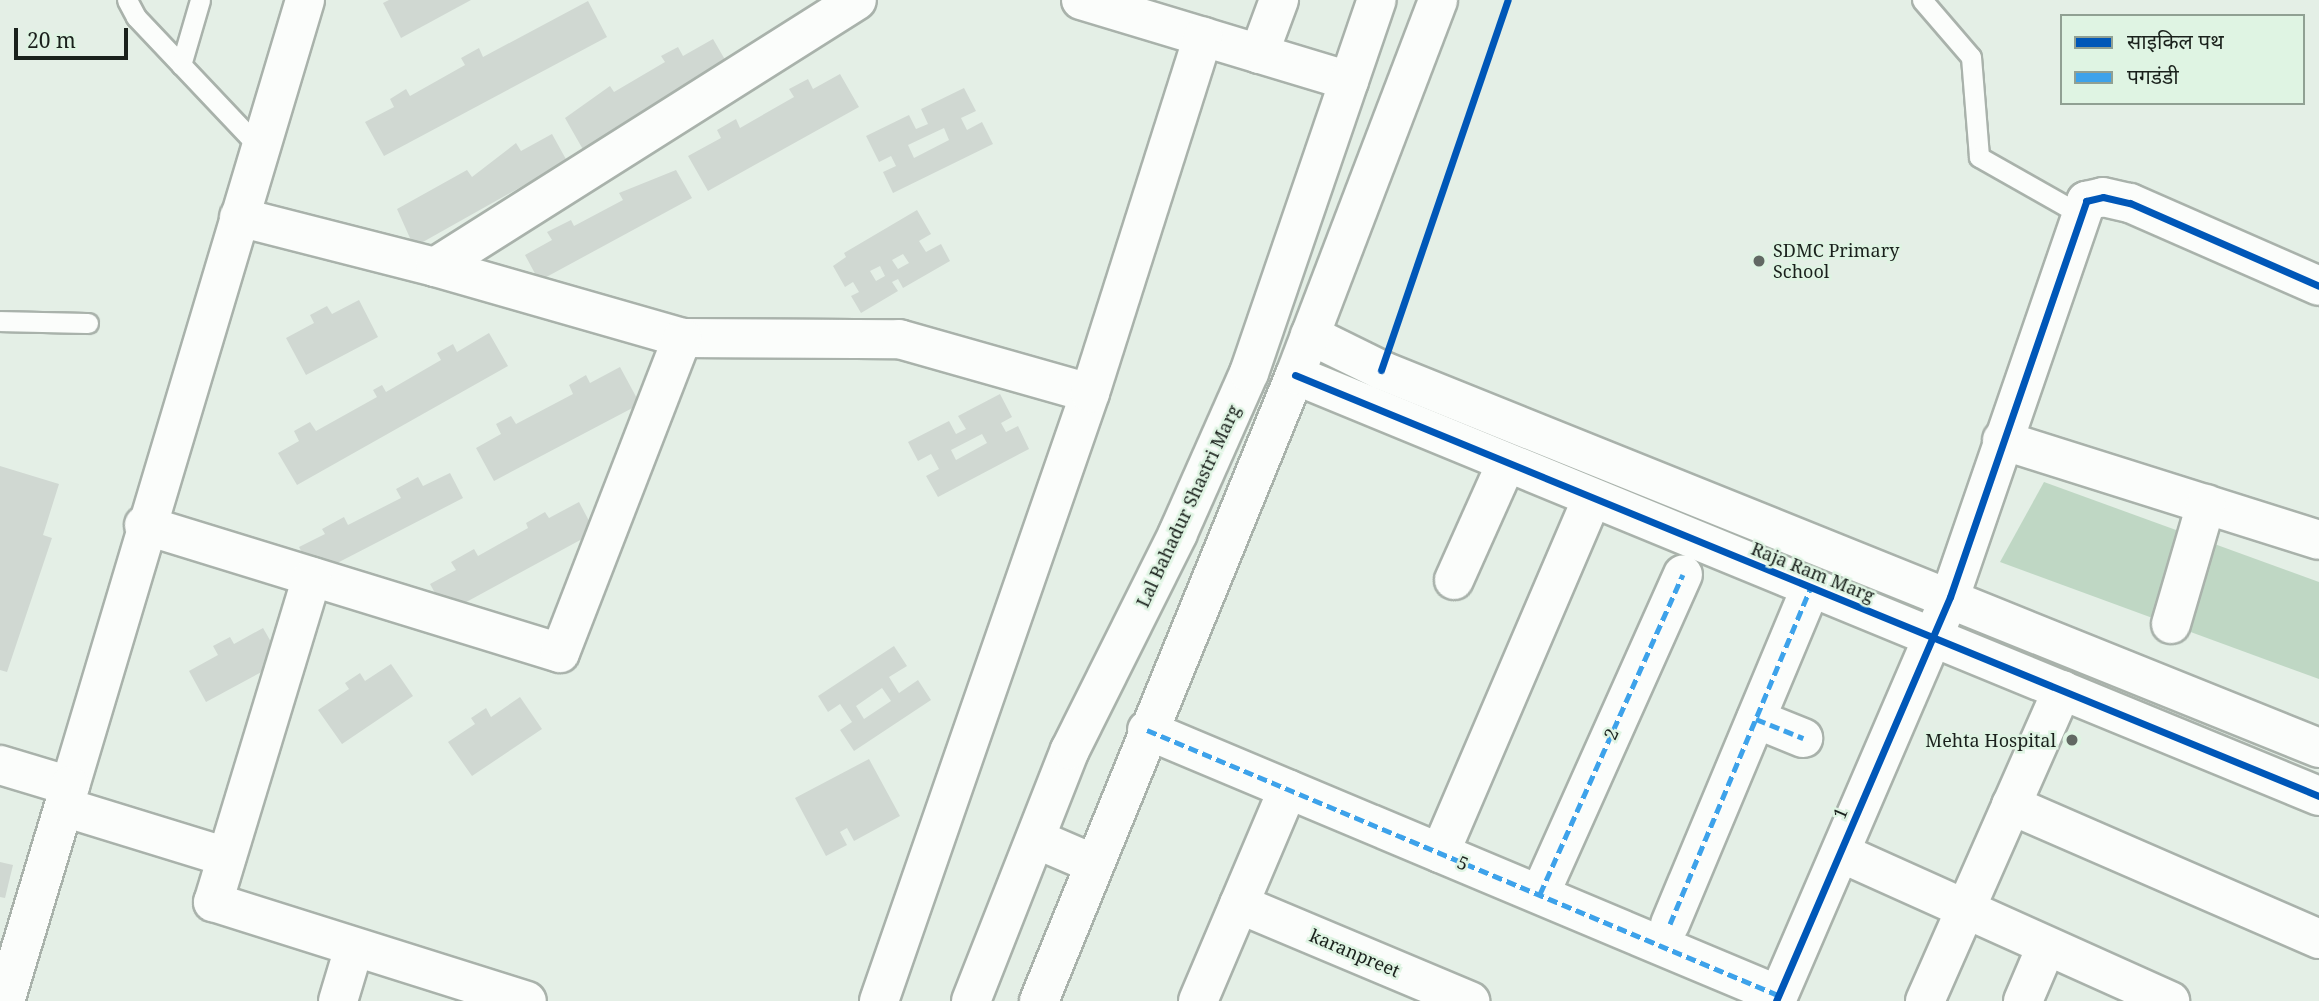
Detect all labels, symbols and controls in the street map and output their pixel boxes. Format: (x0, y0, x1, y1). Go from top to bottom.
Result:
scale bar (18, 14, 131, 58)
legend (2060, 14, 2305, 105)
text: 20 m (27, 26, 76, 54)
text: साइकिल पथ (2127, 27, 2224, 55)
text: पगडंडी (2127, 62, 2179, 90)
place label: SDMC Primary School (1773, 240, 1899, 282)
marker: SDMC Primary School (1751, 253, 1767, 269)
street label: Lal Bahadur Shastri Marg (1132, 401, 1244, 611)
street label: Raja Ram Marg (1748, 537, 1878, 607)
street label: 2 (1599, 725, 1623, 743)
place label: Mehta Hospital (1925, 729, 2056, 751)
marker: Mehta Hospital (2062, 730, 2082, 750)
street label: 1 (1828, 804, 1852, 822)
street label: 5 (1454, 851, 1472, 875)
street label: karanpreet (1307, 924, 1403, 982)

